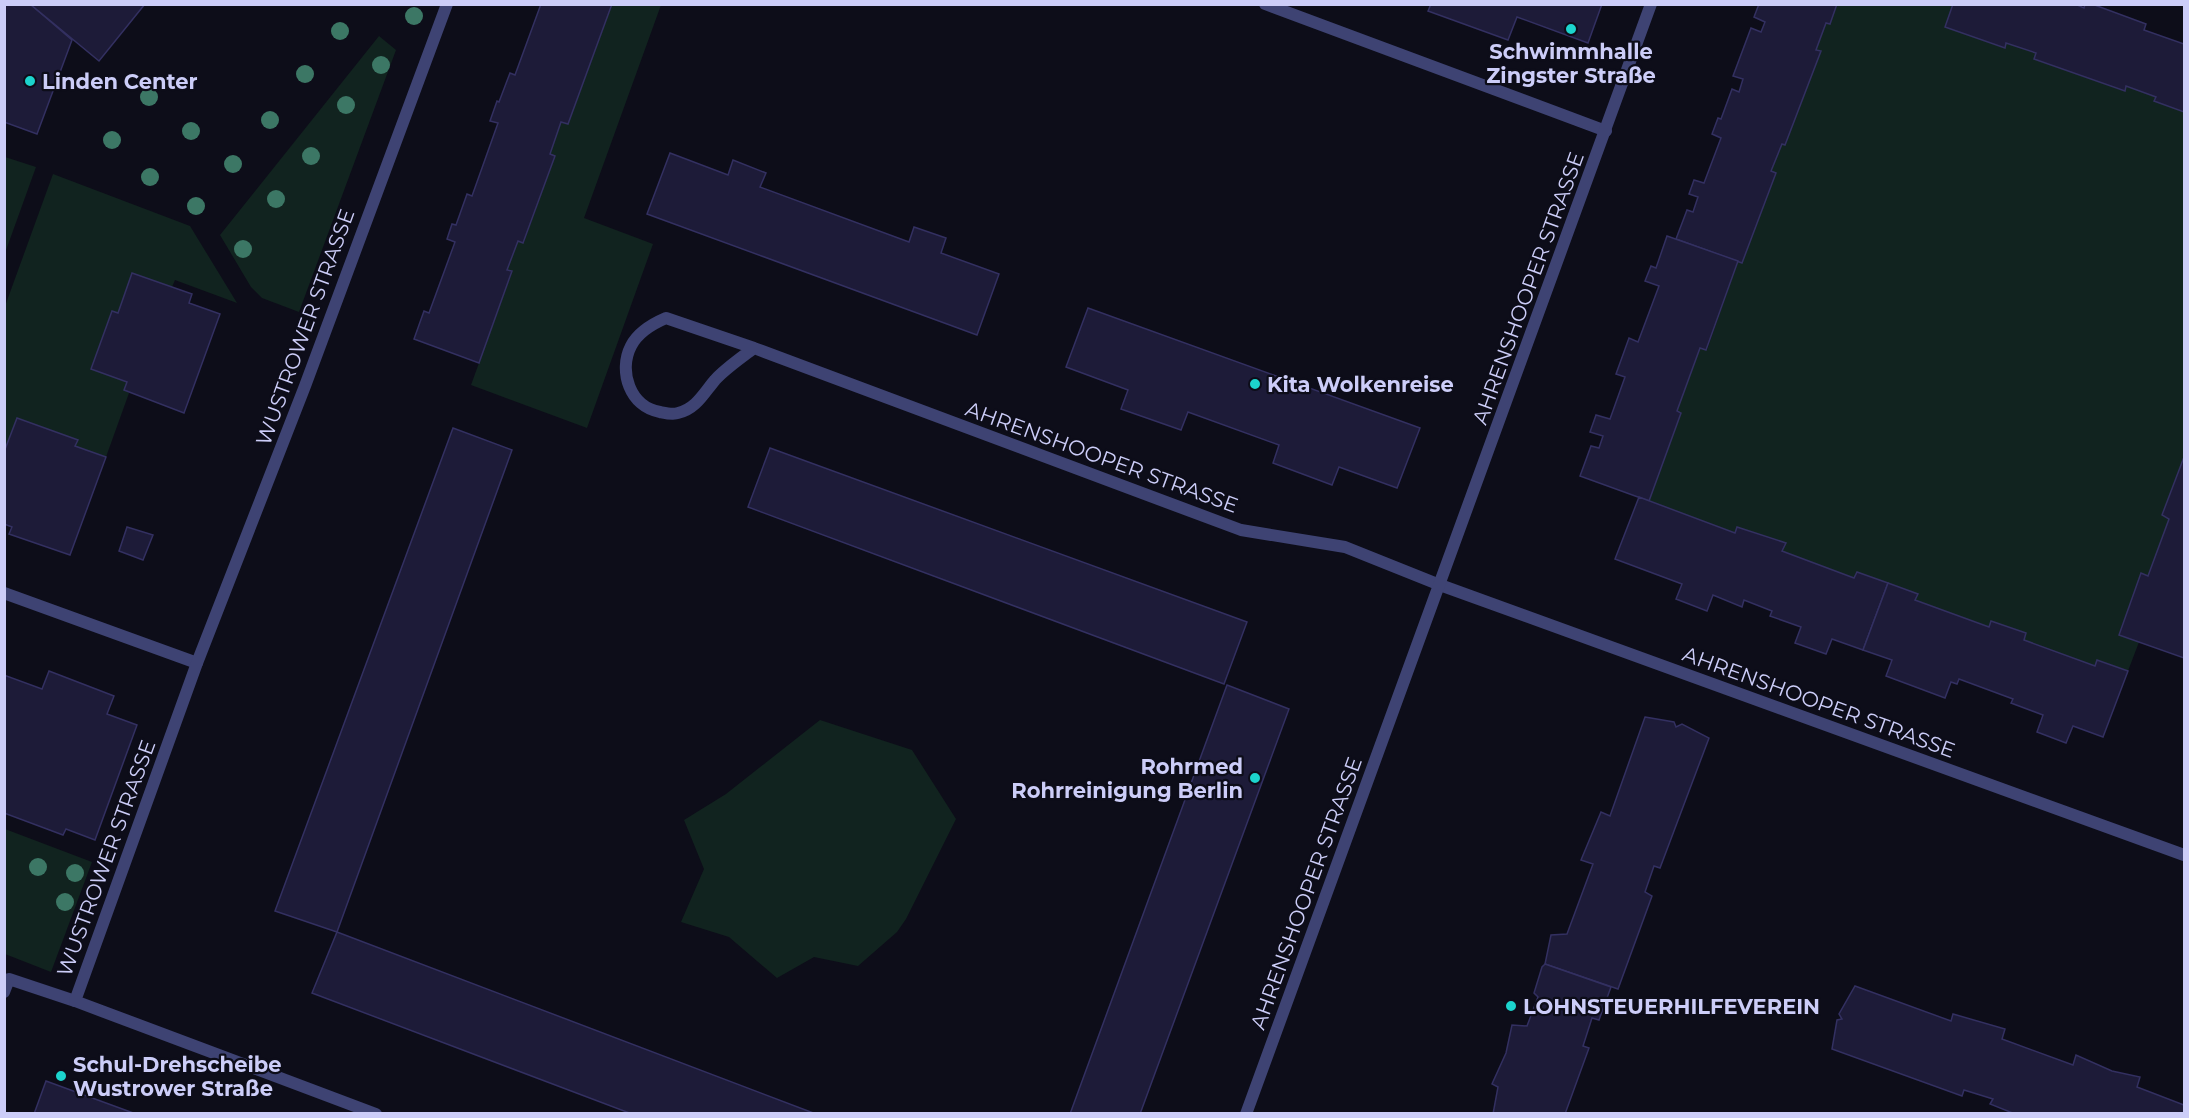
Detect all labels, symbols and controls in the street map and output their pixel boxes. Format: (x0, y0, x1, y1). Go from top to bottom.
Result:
marker: Schwimmhalle Zingster Straße (1564, 22, 1578, 36)
place label: Schwimmhalle Zingster Straße (1486, 39, 1656, 88)
place label: Linden Center (42, 69, 198, 94)
marker: Linden Center (23, 74, 37, 88)
street label: AHRENSHOOPER STRASSE (1467, 148, 1589, 428)
street label: WUSTROWER STRASSE (251, 205, 359, 449)
place label: Kita Wolkenreise (1267, 372, 1454, 397)
marker: Kita Wolkenreise (1248, 377, 1262, 391)
street label: AHRENSHOOPER STRASSE (962, 396, 1242, 518)
street label: AHRENSHOOPER STRASSE (1679, 641, 1959, 763)
street label: WUSTROWER STRASSE (52, 736, 160, 980)
street label: AHRENSHOOPER STRASSE (1245, 753, 1367, 1033)
place label: Rohrmed Rohrreinigung Berlin (1011, 754, 1243, 803)
marker: Rohrmed Rohrreinigung Berlin (1248, 771, 1262, 785)
place label: LOHNSTEUERHILFEVEREIN (1523, 994, 1820, 1019)
marker: LOHNSTEUERHILFEVEREIN (1504, 999, 1518, 1013)
place label: Schul-Drehscheibe Wustrower Straße (73, 1052, 281, 1101)
marker: Schul-Drehscheibe Wustrower Straße (54, 1069, 68, 1083)

